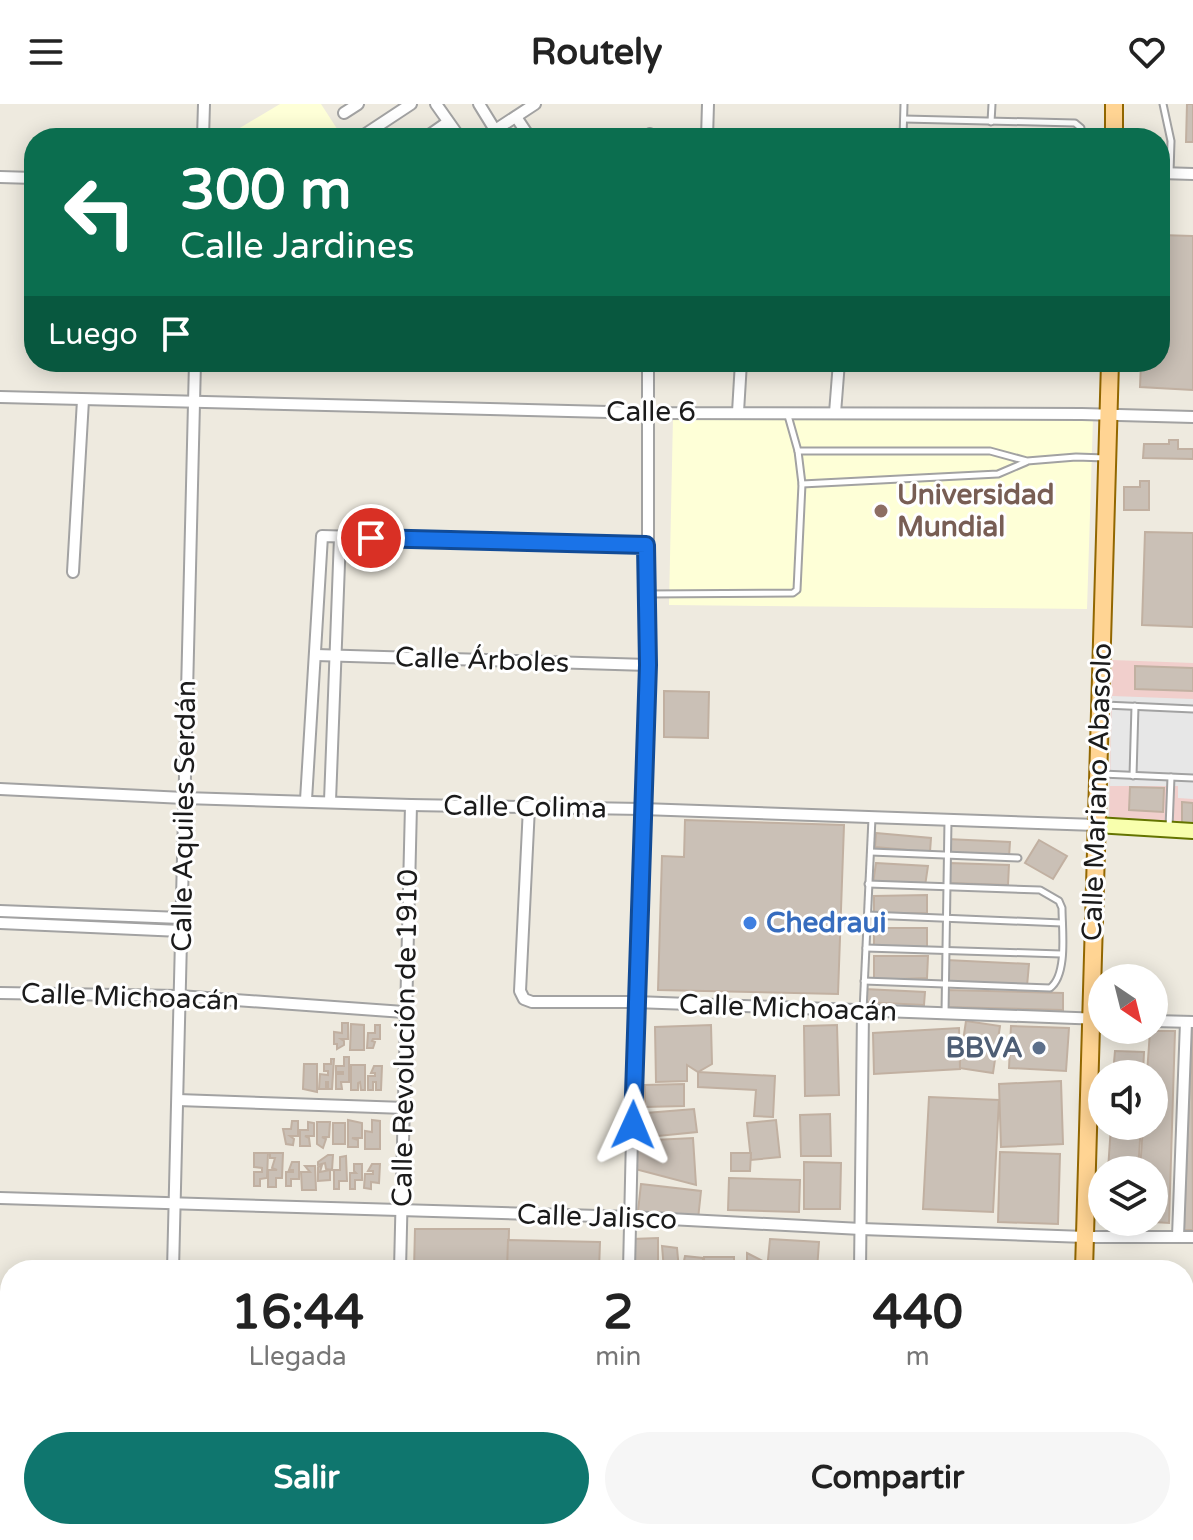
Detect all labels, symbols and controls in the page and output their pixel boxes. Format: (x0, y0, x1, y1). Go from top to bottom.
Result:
icon: menu (24, 30, 68, 74)
icon: heart (1125, 30, 1169, 74)
text: Routely (531, 31, 662, 74)
text: 300 m (180, 157, 351, 224)
icon: left (48, 160, 152, 264)
text: Calle Jardines (180, 225, 414, 268)
icon: arrive (154, 312, 198, 356)
text: Luego (48, 316, 138, 353)
street label: Calle 6 (606, 395, 696, 429)
place label: Universidad Mundial (897, 478, 1054, 544)
marker: Universidad Mundial (872, 502, 890, 520)
pin (337, 504, 405, 572)
icon: arrive (349, 516, 393, 560)
street label: Calle Árboles (394, 640, 570, 680)
street label: Calle Mariano Abasolo (1075, 642, 1119, 942)
street label: Calle Aquiles Serdán (165, 680, 203, 952)
street label: Calle Colima (443, 789, 607, 825)
street label: Calle Revolución de 1910 (385, 869, 425, 1207)
place label: Chedraui (766, 906, 886, 940)
marker: Chedraui (741, 914, 759, 932)
north arrow (1088, 964, 1168, 1044)
map controls (1088, 964, 1168, 1236)
street label: Calle Michoacán (20, 976, 240, 1018)
street label: Calle Michoacán (678, 987, 898, 1029)
place label: BBVA (945, 1031, 1023, 1065)
marker: BBVA (1030, 1039, 1048, 1057)
button: sound (1088, 1060, 1168, 1140)
position arrow (591, 1083, 675, 1167)
button: layers (1088, 1156, 1168, 1236)
street label: Calle Jalisco (516, 1197, 678, 1237)
text: 16:44 (231, 1284, 364, 1342)
text: 2 (603, 1284, 633, 1342)
text: 440 (872, 1284, 963, 1342)
text: Llegada (249, 1341, 347, 1372)
text: min (595, 1341, 641, 1372)
text: m (906, 1341, 930, 1372)
button: Salir (24, 1432, 589, 1524)
button: Compartir (605, 1432, 1170, 1524)

